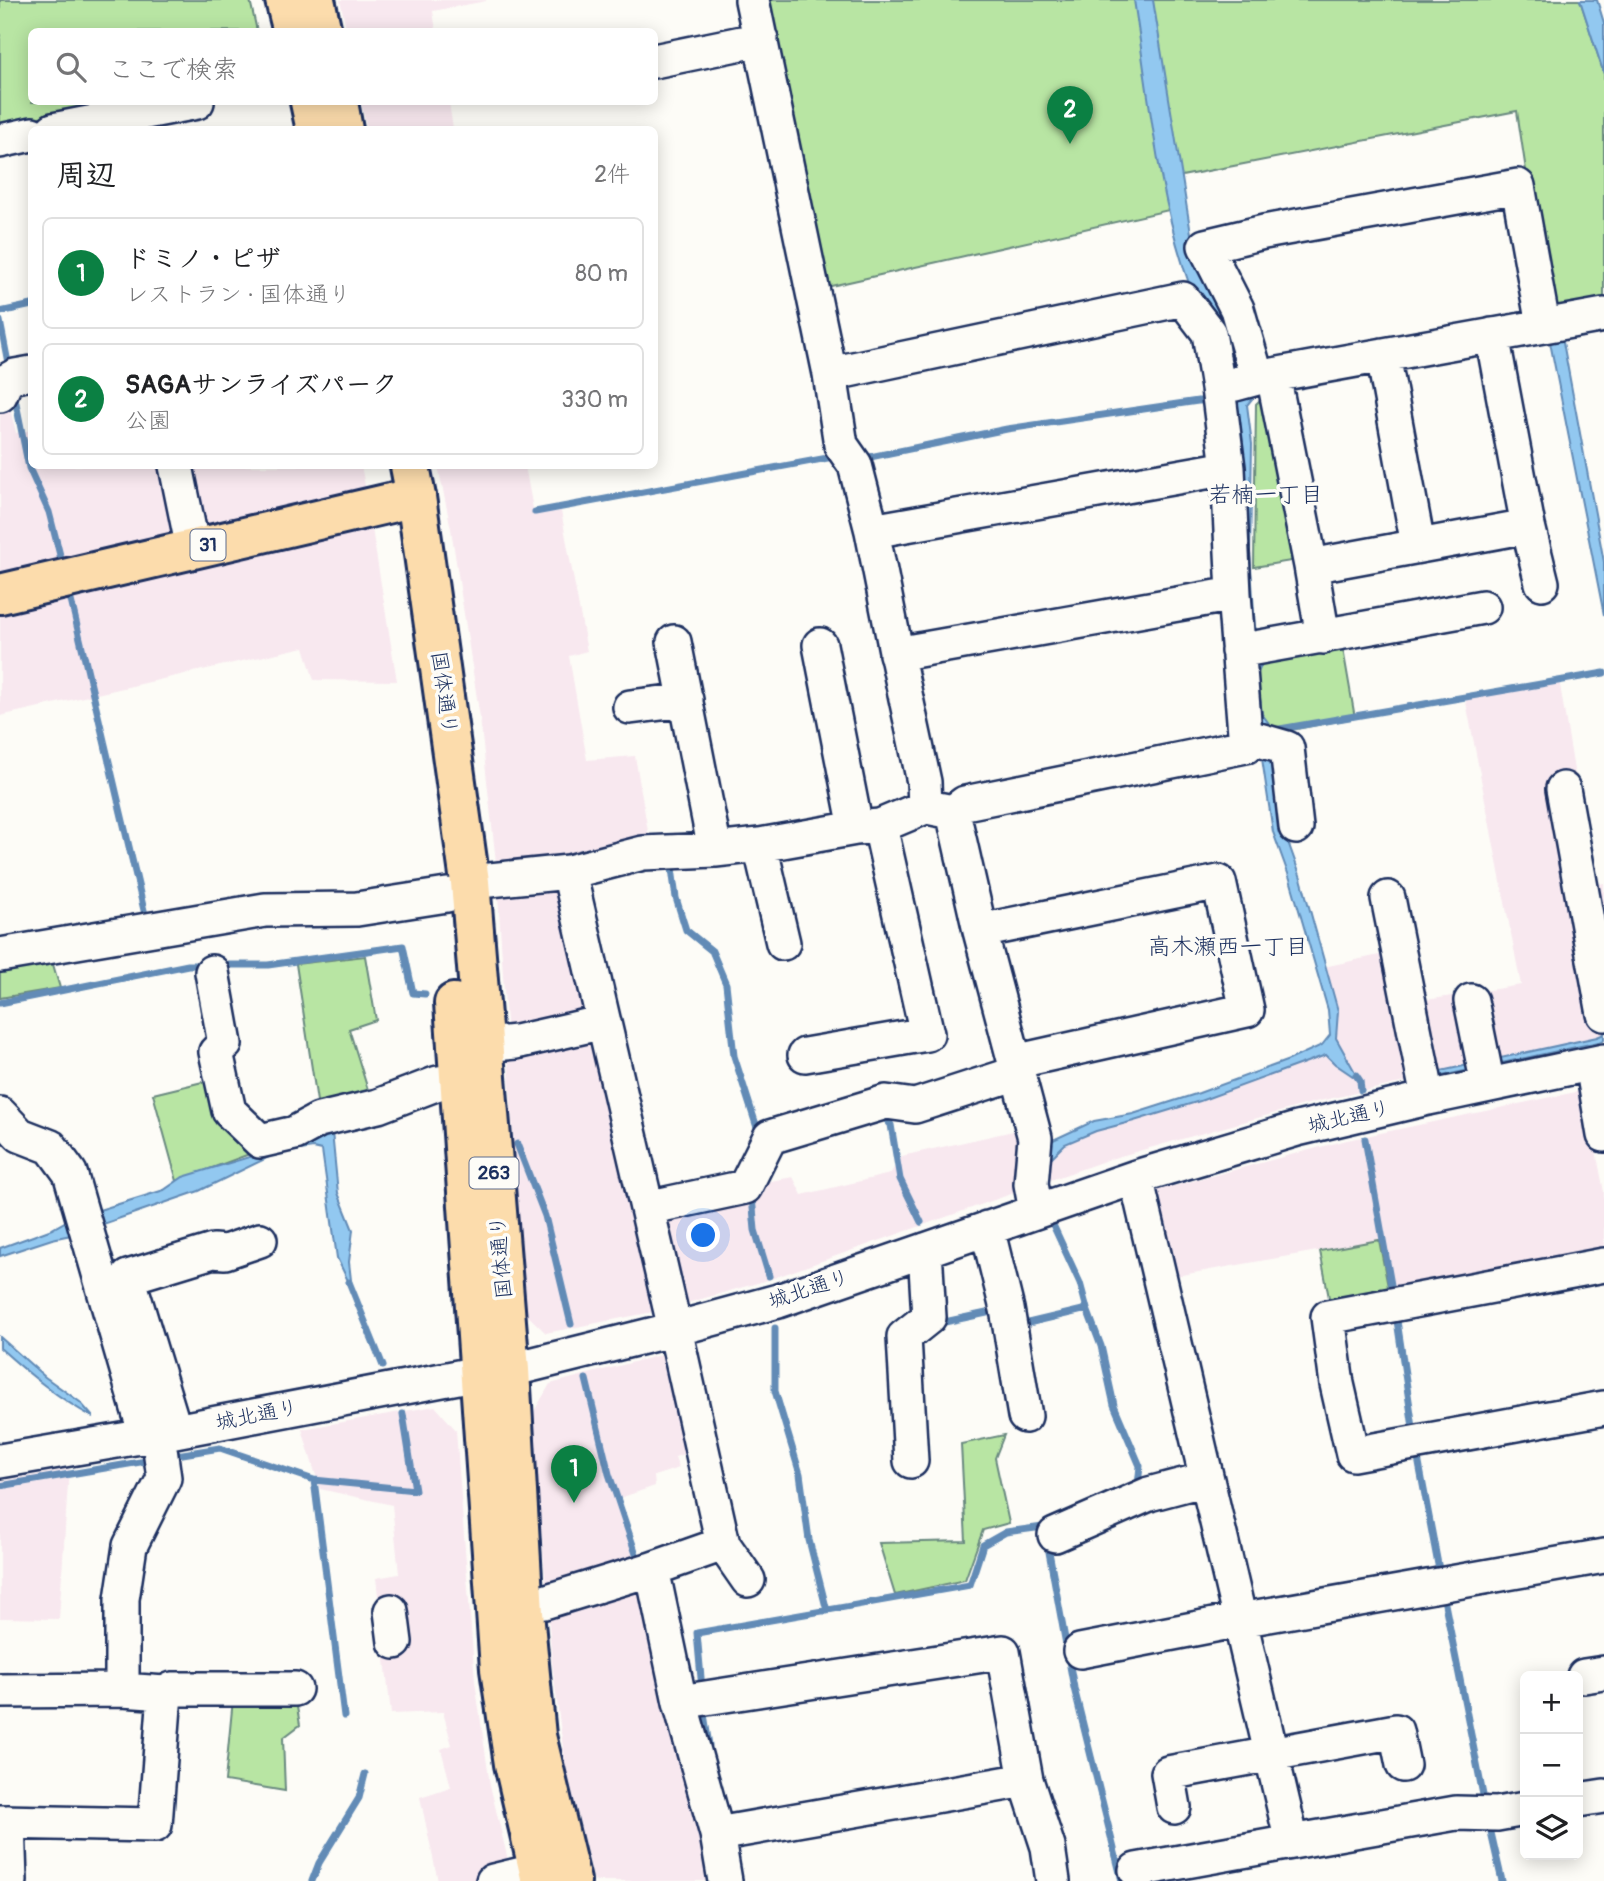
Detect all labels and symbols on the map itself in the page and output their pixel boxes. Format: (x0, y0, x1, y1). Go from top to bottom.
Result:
pin: 2 (1047, 86, 1093, 144)
district label: 若楠一丁目 (1209, 480, 1324, 509)
road number: 31 (190, 530, 226, 560)
street label: 国体通り (425, 650, 463, 736)
district label: 高木瀬西一丁目 (1148, 932, 1309, 961)
street label: 城北通り (1305, 1094, 1393, 1140)
road number: 263 (470, 1158, 518, 1189)
street label: 国体通り (484, 1214, 518, 1300)
your location (686, 1218, 720, 1252)
street label: 城北通り (765, 1263, 853, 1315)
street label: 城北通り (213, 1394, 301, 1436)
pin: 1 (551, 1445, 597, 1503)

